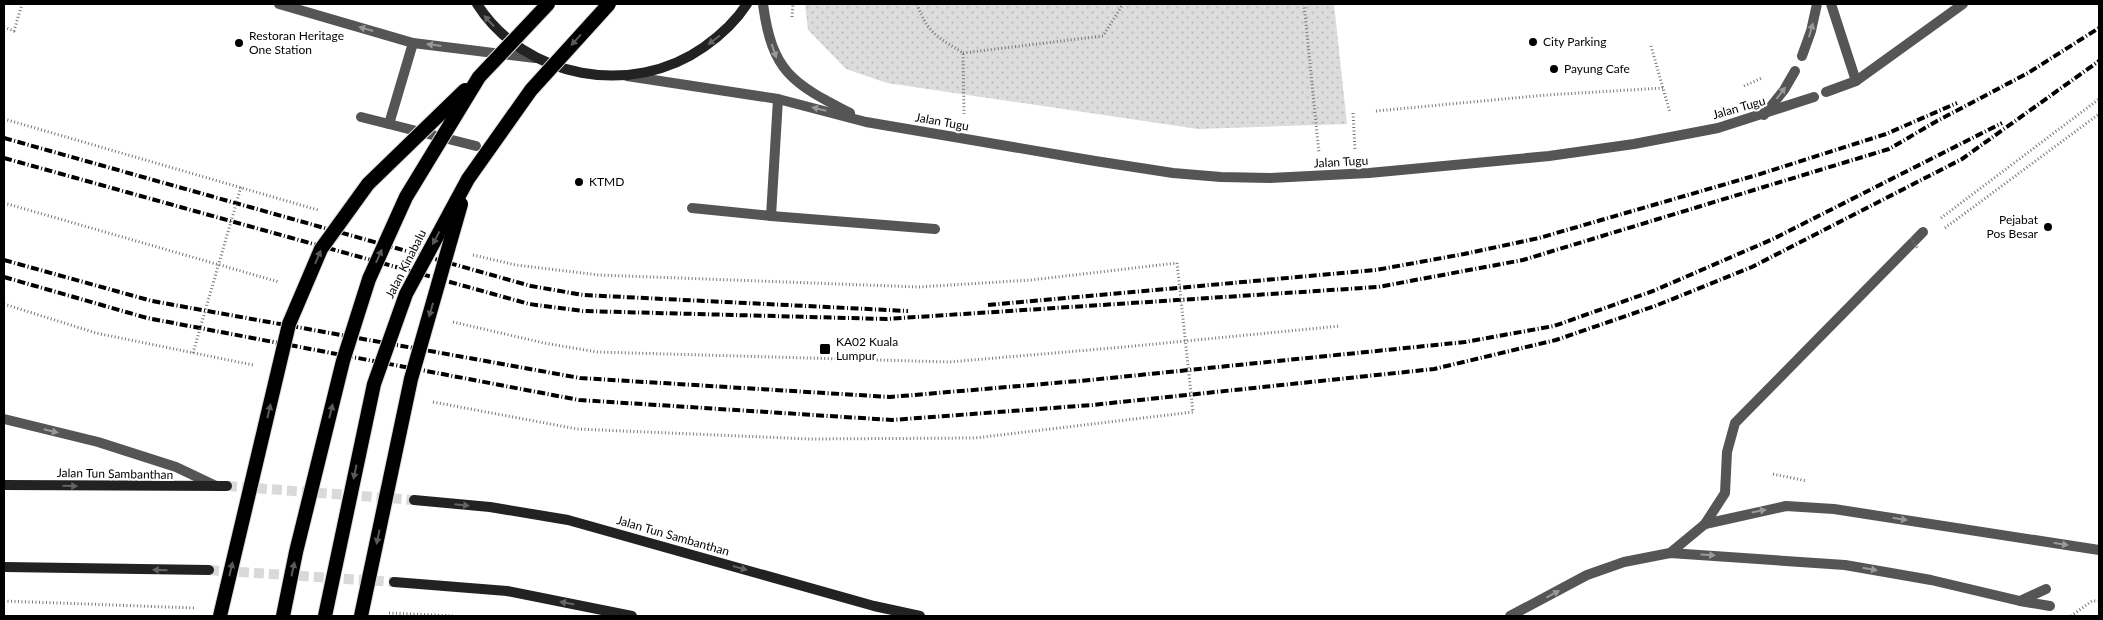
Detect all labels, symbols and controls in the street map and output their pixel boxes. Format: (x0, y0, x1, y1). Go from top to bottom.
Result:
one-way arrow (483, 15, 495, 27)
one-way arrow (1807, 22, 1815, 37)
one-way arrow (359, 24, 374, 32)
place label: Restoran Heritage One Station (249, 28, 344, 57)
one-way arrow (570, 33, 582, 45)
one-way arrow (708, 34, 721, 45)
place label: City Parking (1543, 34, 1606, 49)
marker: City Parking (1527, 36, 1539, 48)
marker: Restoran Heritage One Station (233, 37, 245, 49)
one-way arrow (426, 41, 442, 49)
one-way arrow (770, 44, 778, 59)
place label: Payung Cafe (1564, 61, 1630, 76)
marker: Payung Cafe (1548, 63, 1560, 75)
one-way arrow (1775, 87, 1786, 100)
street label: Jalan Tugu (1711, 93, 1767, 122)
one-way arrow (811, 105, 826, 113)
street label: Jalan Tugu (914, 109, 970, 134)
street label: Jalan Tugu (1313, 153, 1369, 170)
place label: KTMD (589, 174, 624, 189)
marker: KTMD (573, 176, 585, 188)
place label: Pejabat Pos Besar (1987, 212, 2039, 241)
marker: Pejabat Pos Besar (2042, 221, 2054, 233)
street label: Jalan Kinabalu (382, 227, 429, 301)
one-way arrow (432, 230, 440, 245)
one-way arrow (376, 249, 384, 263)
one-way arrow (315, 250, 323, 264)
one-way arrow (426, 303, 434, 318)
place label: KA02 Kuala Lumpur (836, 334, 898, 363)
marker: KA02 Kuala Lumpur (818, 342, 832, 356)
one-way arrow (265, 403, 273, 418)
one-way arrow (327, 403, 335, 418)
one-way arrow (43, 427, 58, 435)
street label: Jalan Tun Sambanthan (57, 465, 173, 482)
one-way arrow (351, 465, 359, 480)
one-way arrow (62, 482, 78, 490)
one-way arrow (455, 501, 471, 509)
one-way arrow (1752, 507, 1768, 515)
street label: Jalan Tun Sambanthan (615, 512, 731, 559)
one-way arrow (1892, 515, 1908, 523)
one-way arrow (374, 529, 382, 544)
one-way arrow (2053, 540, 2069, 548)
one-way arrow (1700, 552, 1716, 560)
one-way arrow (227, 561, 235, 576)
one-way arrow (289, 561, 297, 576)
one-way arrow (732, 564, 747, 572)
one-way arrow (152, 566, 168, 574)
one-way arrow (1862, 566, 1878, 574)
one-way arrow (1547, 589, 1560, 598)
one-way arrow (560, 599, 575, 607)

